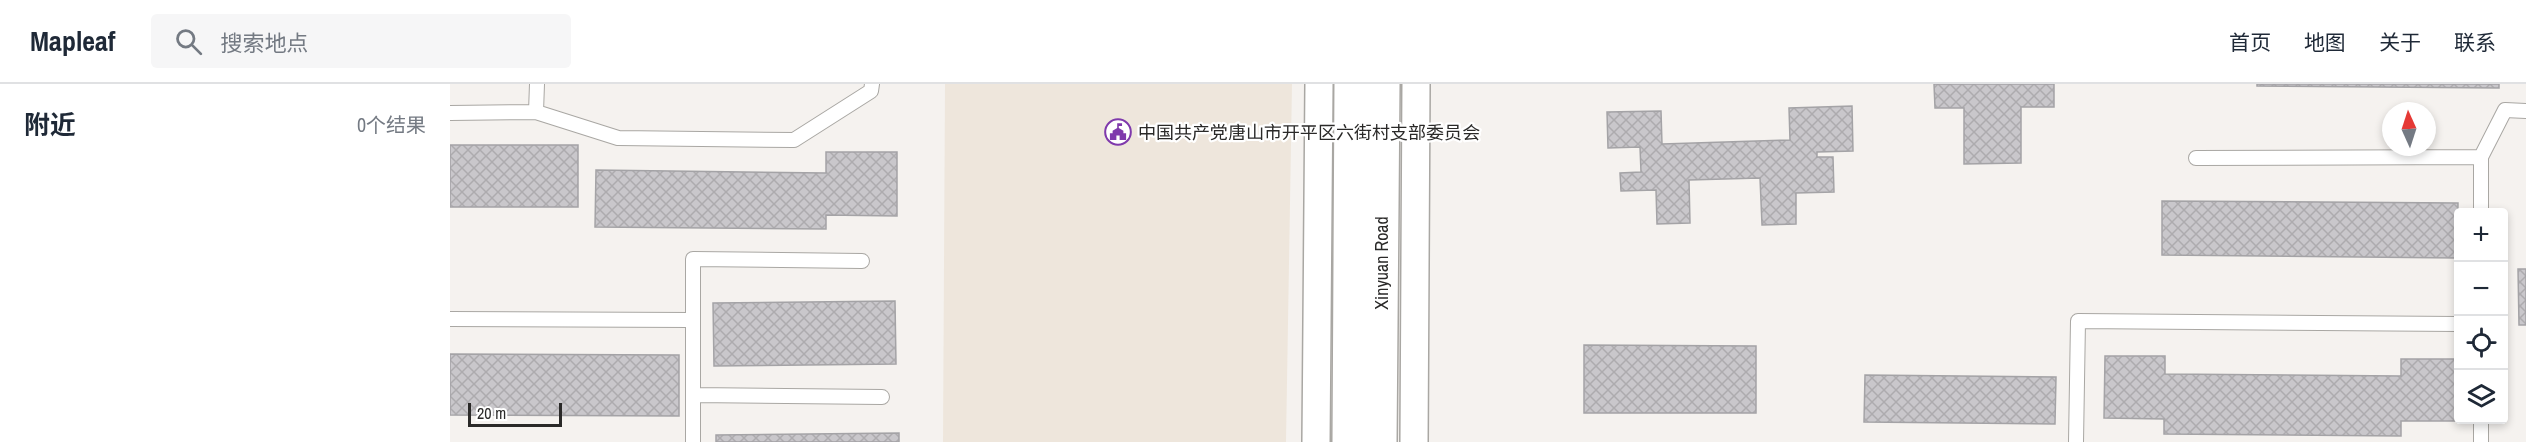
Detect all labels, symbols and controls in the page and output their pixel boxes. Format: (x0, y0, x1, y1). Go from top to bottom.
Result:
search box (151, 14, 571, 68)
text: Mapleaf (30, 22, 115, 60)
icon: search (172, 25, 205, 58)
text: 搜索地点 (220, 28, 309, 58)
text: 首页 (2229, 28, 2271, 57)
text: 地图 (2304, 28, 2346, 57)
text: 关于 (2379, 28, 2421, 57)
text: 联系 (2454, 28, 2496, 57)
north arrow (2382, 102, 2436, 156)
text: 附近 (24, 107, 76, 142)
text: 0个结果 (357, 111, 426, 138)
public building icon: 中国共产党唐山市开平区六街村支部委员会 (1103, 117, 1133, 147)
place label: 中国共产党唐山市开平区六街村支部委员会 (1138, 120, 1480, 145)
map controls (2454, 208, 2508, 424)
button: + (2454, 208, 2508, 262)
street label: Xinyuan Road (1369, 216, 1394, 310)
button: − (2454, 262, 2508, 316)
button: locate (2454, 316, 2508, 370)
button: layers (2454, 370, 2508, 424)
scale bar (468, 400, 562, 428)
text: 20 m (477, 402, 506, 424)

